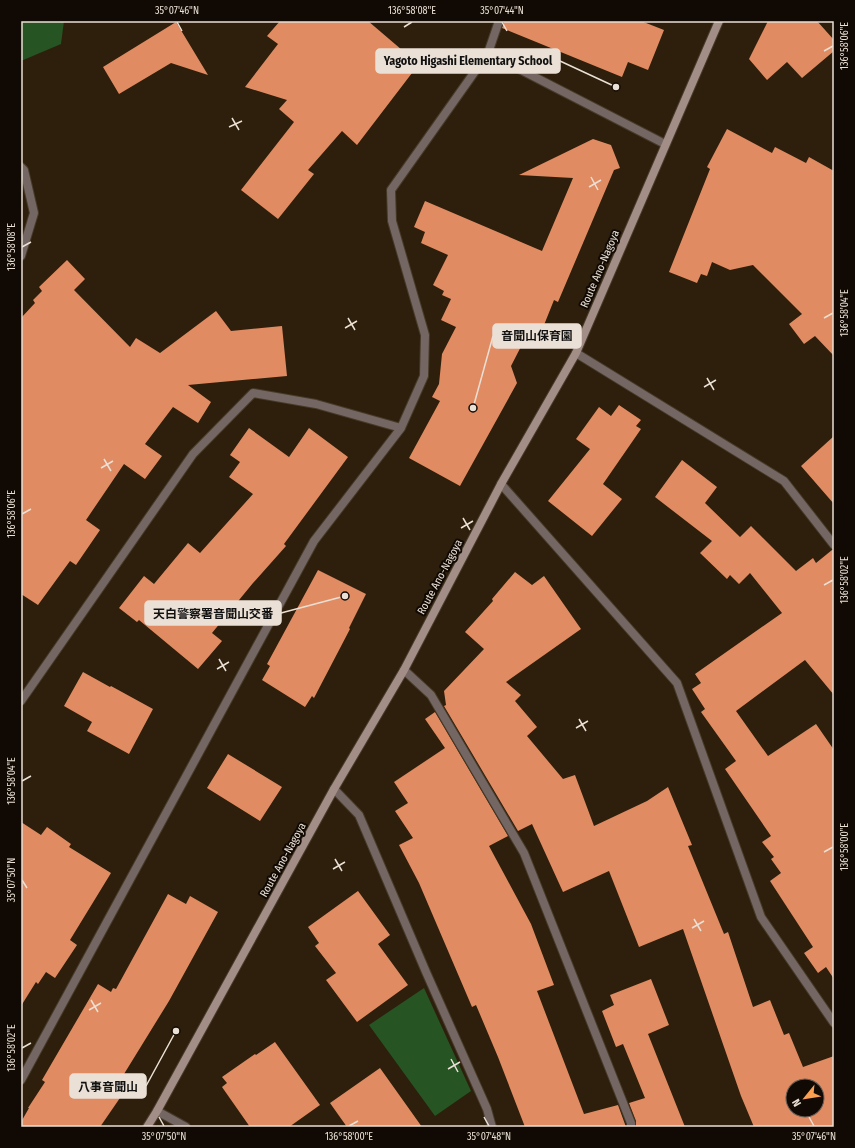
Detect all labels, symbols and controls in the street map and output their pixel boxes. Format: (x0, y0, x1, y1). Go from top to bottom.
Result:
text: 35°07'46"N (155, 5, 199, 17)
text: 136°58'08"E (388, 5, 436, 17)
text: 35°07'44"N (480, 5, 524, 17)
text: 136°58'06"E (839, 22, 851, 70)
callout: Yagoto Higashi Elementary School (376, 49, 560, 73)
text: Yagoto Higashi Elementary School (383, 54, 553, 68)
text: 136°58'08"E (6, 223, 18, 271)
street label: Route Ano-Nagoya (578, 228, 622, 310)
text: 136°58'04"E (839, 289, 851, 337)
callout: 音聞山保育園 (493, 324, 581, 348)
text: 音聞山保育園 (501, 329, 573, 343)
text: 136°58'06"E (6, 490, 18, 538)
street label: Route Ano-Nagoya (415, 537, 465, 617)
text: 136°58'02"E (839, 556, 851, 604)
callout: 天白警察署音聞山交番 (145, 601, 281, 625)
text: 天白警察署音聞山交番 (153, 607, 274, 621)
text: 136°58'04"E (6, 757, 18, 805)
street label: Route Ano-Nagoya (257, 821, 309, 899)
text: 136°58'00"E (839, 823, 851, 871)
text: 35°07'50"N (6, 858, 18, 902)
text: 136°58'02"E (6, 1024, 18, 1072)
callout: 八事音聞山 (70, 1074, 146, 1098)
north arrow (785, 1078, 825, 1118)
text: 八事音聞山 (78, 1080, 138, 1094)
text: N (789, 1097, 804, 1109)
text: 35°07'50"N (142, 1131, 186, 1143)
text: 136°58'00"E (325, 1131, 373, 1143)
text: 35°07'48"N (467, 1131, 511, 1143)
text: 35°07'46"N (792, 1131, 836, 1143)

